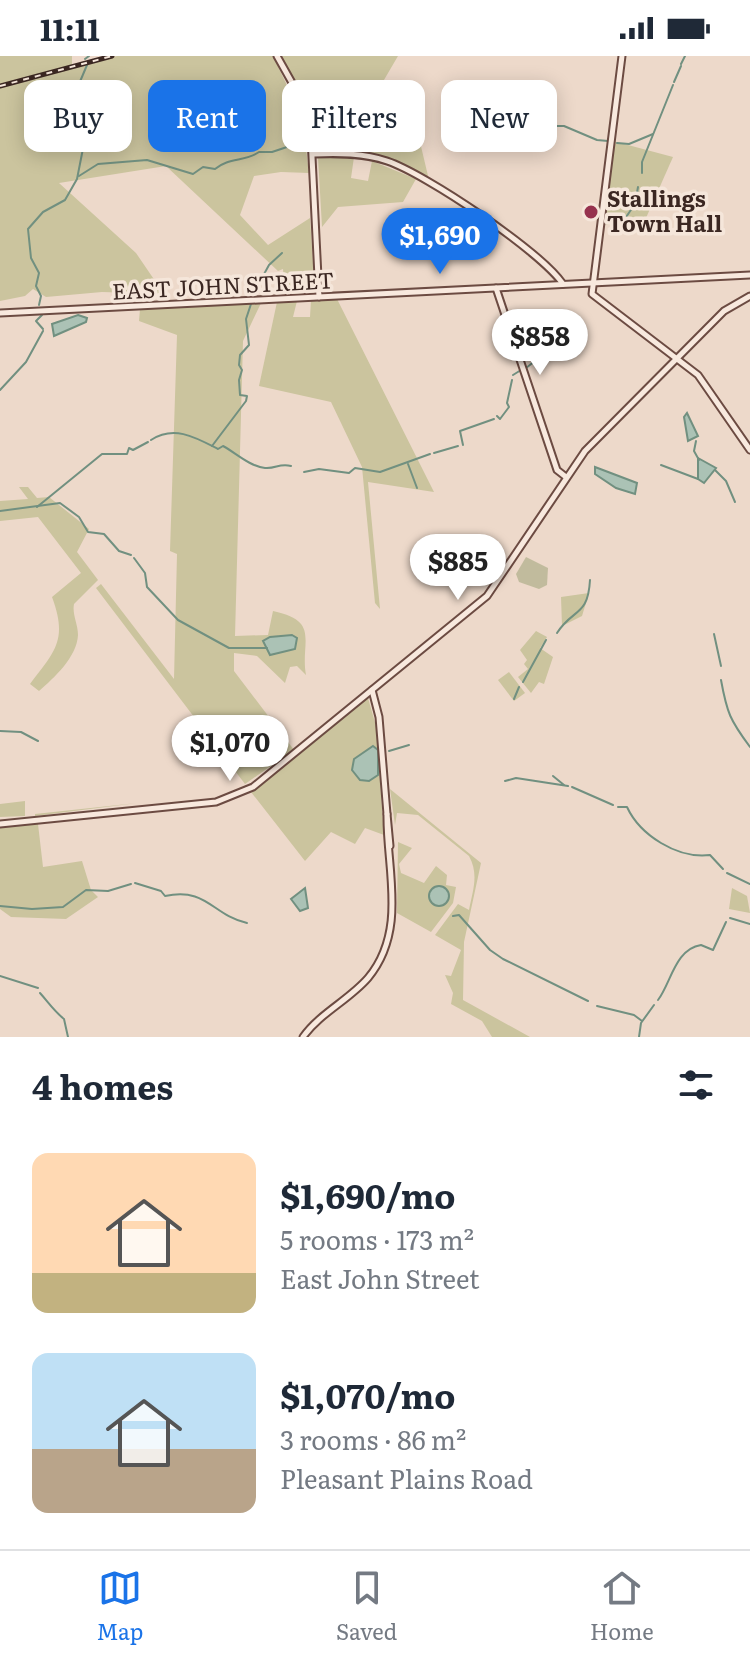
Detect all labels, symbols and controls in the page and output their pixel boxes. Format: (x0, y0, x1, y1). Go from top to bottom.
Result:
text: 11:11 (40, 6, 100, 50)
chip: Buy (24, 80, 132, 152)
chip: Rent (148, 80, 266, 152)
chip: Filters (282, 80, 425, 152)
chip: New (441, 80, 557, 152)
place label: Stallings Town Hall (607, 181, 722, 239)
marker: Stallings Town Hall (582, 203, 600, 221)
pin: $1,690 (375, 208, 505, 276)
text: $1,690 (400, 214, 480, 253)
street label: EAST JOHN STREET (111, 262, 335, 307)
pin: $858 (493, 309, 587, 377)
text: $858 (510, 315, 570, 354)
pin: $885 (411, 534, 505, 602)
text: $885 (428, 540, 488, 579)
pin: $1,070 (165, 715, 295, 783)
text: $1,070 (190, 721, 270, 760)
text: 4 homes (32, 1060, 173, 1110)
icon: filters (674, 1063, 718, 1107)
text: $1,690/mo (280, 1169, 456, 1219)
icon: home (96, 1185, 192, 1281)
text: 5 rooms · 173 m² (280, 1219, 474, 1258)
text: East John Street (280, 1258, 480, 1297)
text: $1,070/mo (280, 1369, 455, 1419)
icon: home (96, 1385, 192, 1481)
text: 3 rooms · 86 m² (280, 1419, 466, 1458)
text: Pleasant Plains Road (280, 1458, 533, 1497)
tab: Map (96, 1566, 143, 1647)
tab: Saved (336, 1566, 397, 1647)
tab: Home (590, 1566, 654, 1647)

